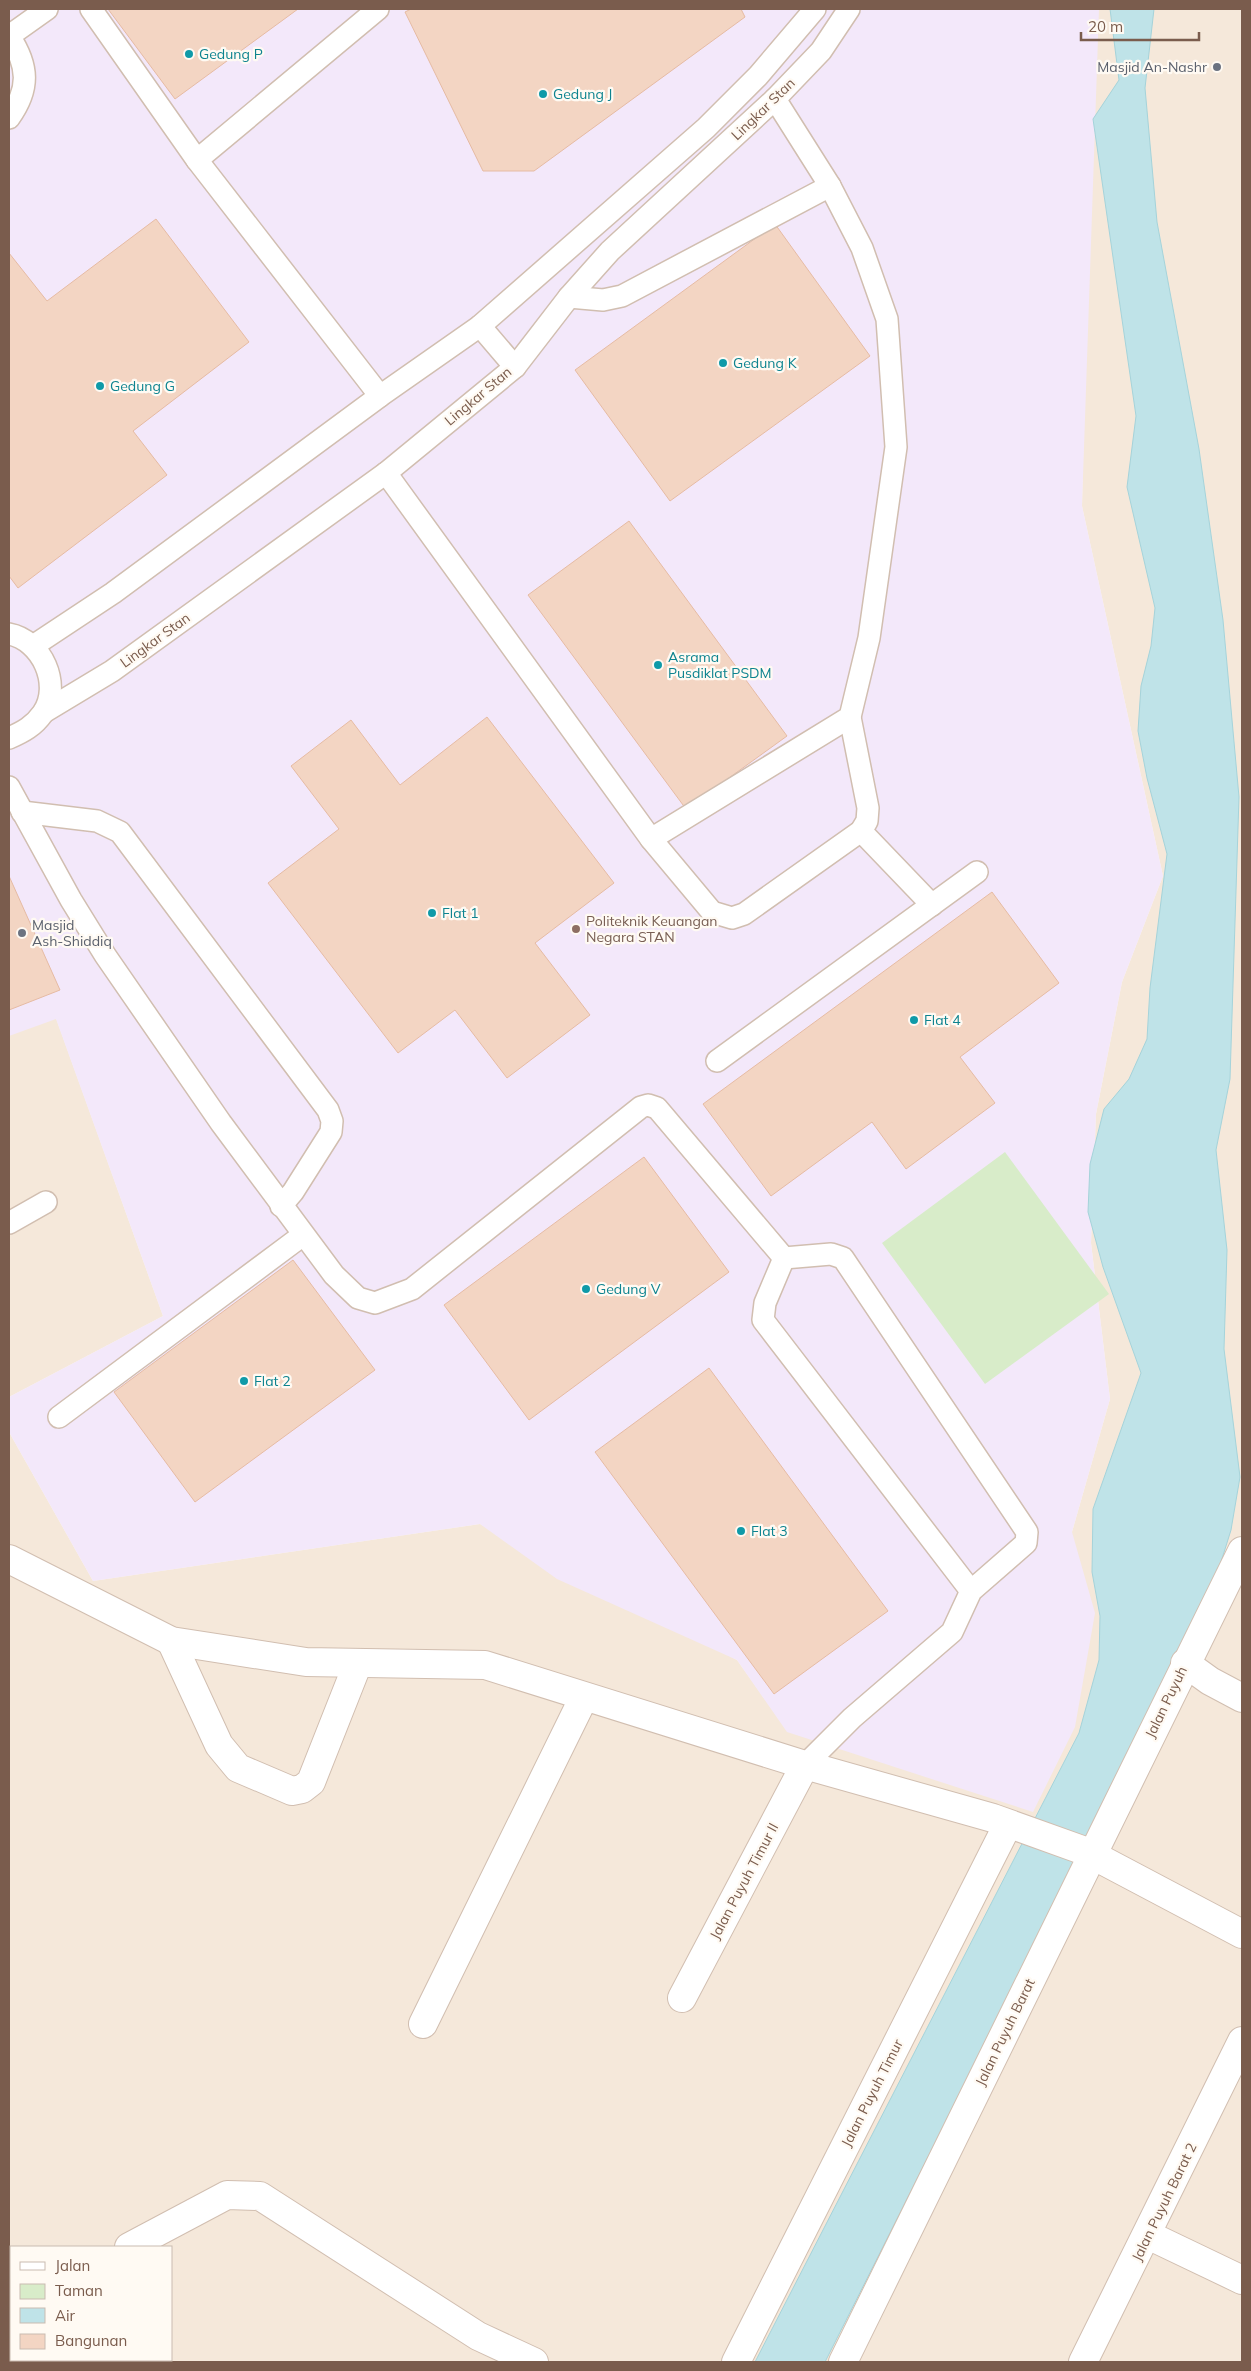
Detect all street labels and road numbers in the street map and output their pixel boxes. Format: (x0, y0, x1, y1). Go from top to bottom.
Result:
street label: Lingkar Stan (727, 74, 799, 144)
street label: Lingkar Stan (441, 363, 515, 429)
street label: Lingkar Stan (117, 609, 193, 671)
street label: Jalan Puyuh (1141, 1663, 1191, 1741)
street label: Jalan Puyuh Timur II (706, 1820, 782, 1942)
street label: Jalan Puyuh Barat (971, 1975, 1039, 2089)
street label: Jalan Puyuh Timur (837, 2035, 907, 2150)
street label: Jalan Puyuh Barat 2 (1128, 2140, 1200, 2264)

